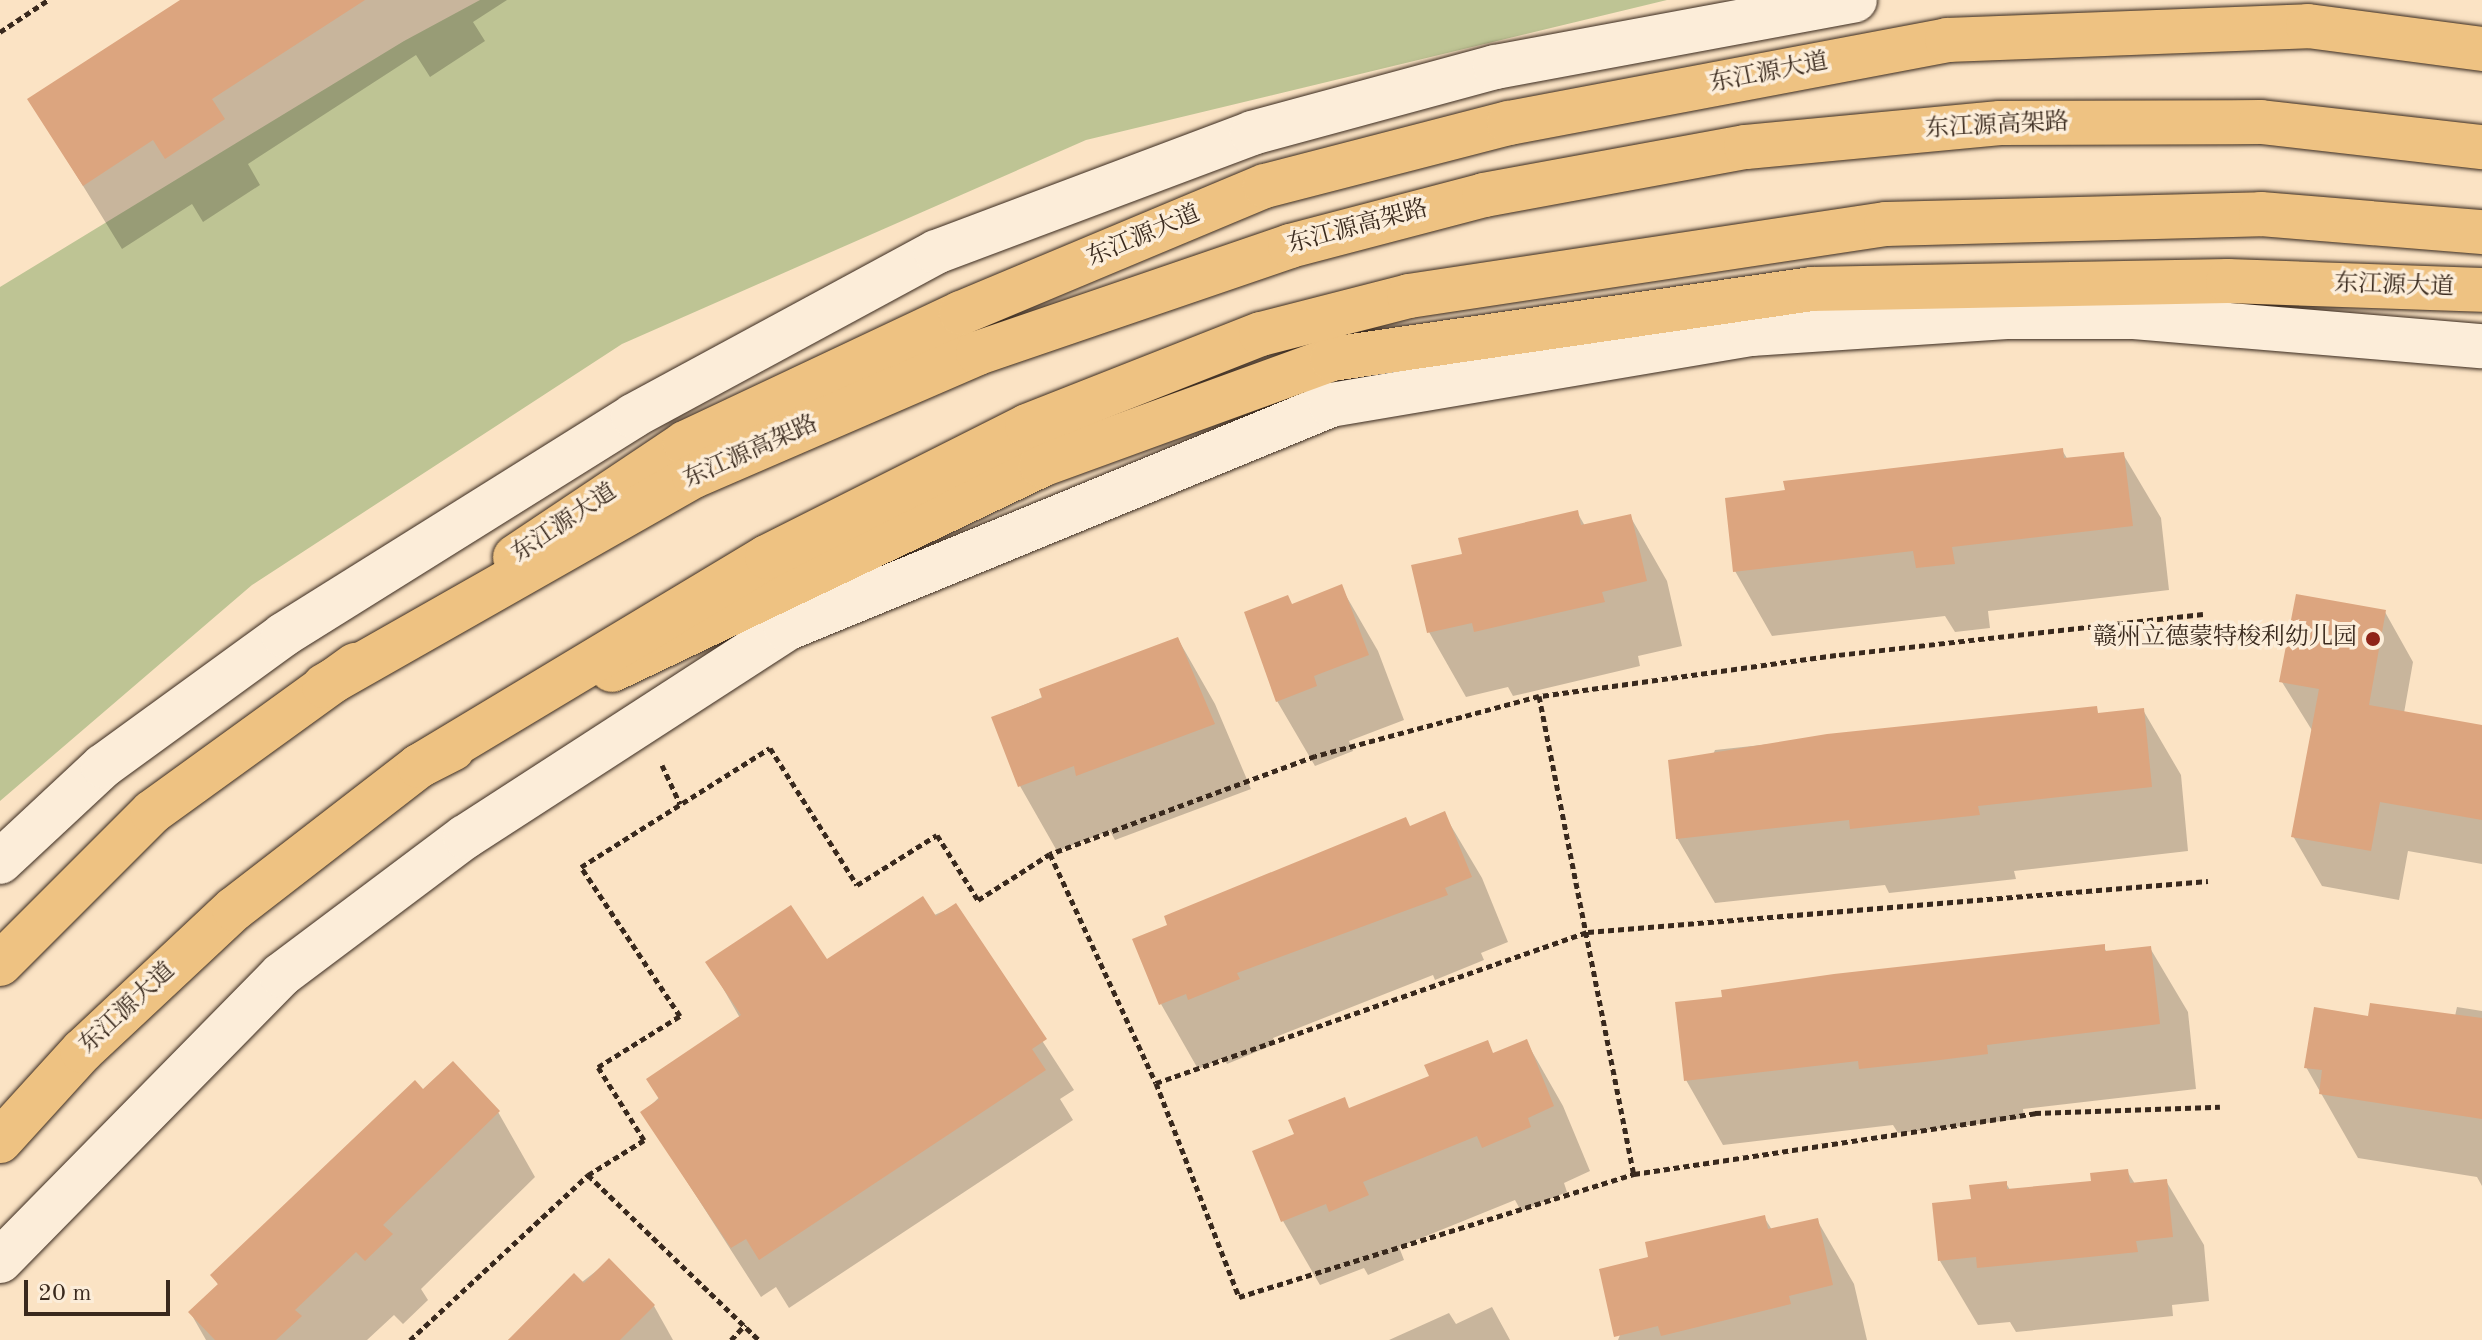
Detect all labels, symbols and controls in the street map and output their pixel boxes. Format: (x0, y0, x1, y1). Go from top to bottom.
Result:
street label: 东江源大道 (1707, 48, 1831, 100)
street label: 东江源高架路 (1924, 109, 2070, 145)
street label: 东江源高架路 (1285, 195, 1431, 261)
street label: 东江源大道 (1083, 200, 1205, 274)
street label: 东江源大道 (2334, 271, 2454, 303)
street label: 东江源高架路 (679, 411, 823, 495)
street label: 东江源大道 (507, 479, 623, 569)
place label: 赣州立德蒙特梭利幼儿园 (2093, 625, 2357, 653)
marker: 赣州立德蒙特梭利幼儿园 (2364, 630, 2382, 648)
street label: 东江源大道 (74, 958, 182, 1060)
scale bar (28, 1264, 174, 1314)
text: 20 m (38, 1282, 92, 1306)

